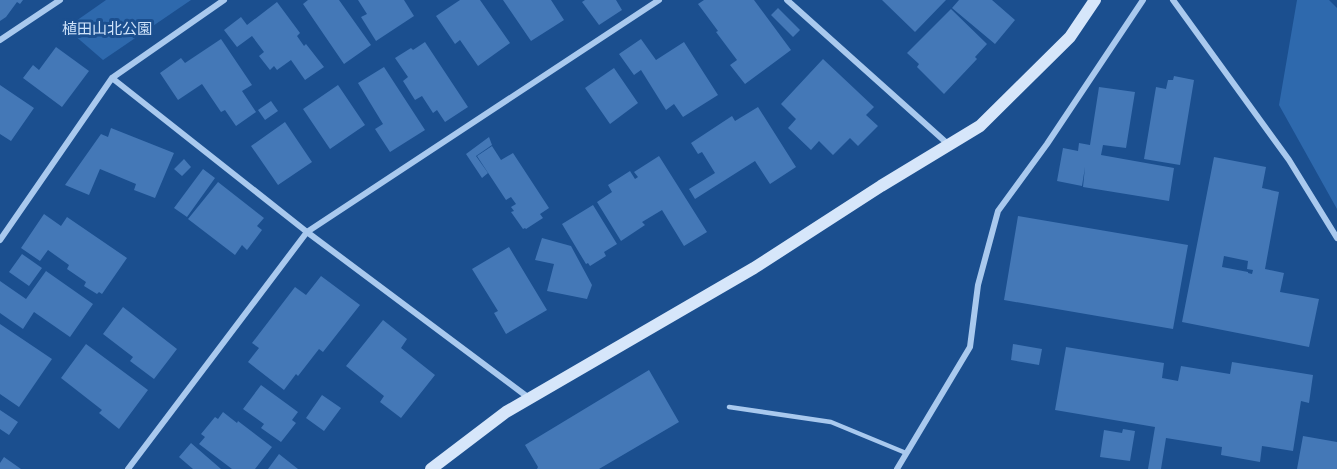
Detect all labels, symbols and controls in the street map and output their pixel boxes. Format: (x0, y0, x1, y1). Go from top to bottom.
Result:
park label: 植田山北公園 (62, 19, 152, 37)

